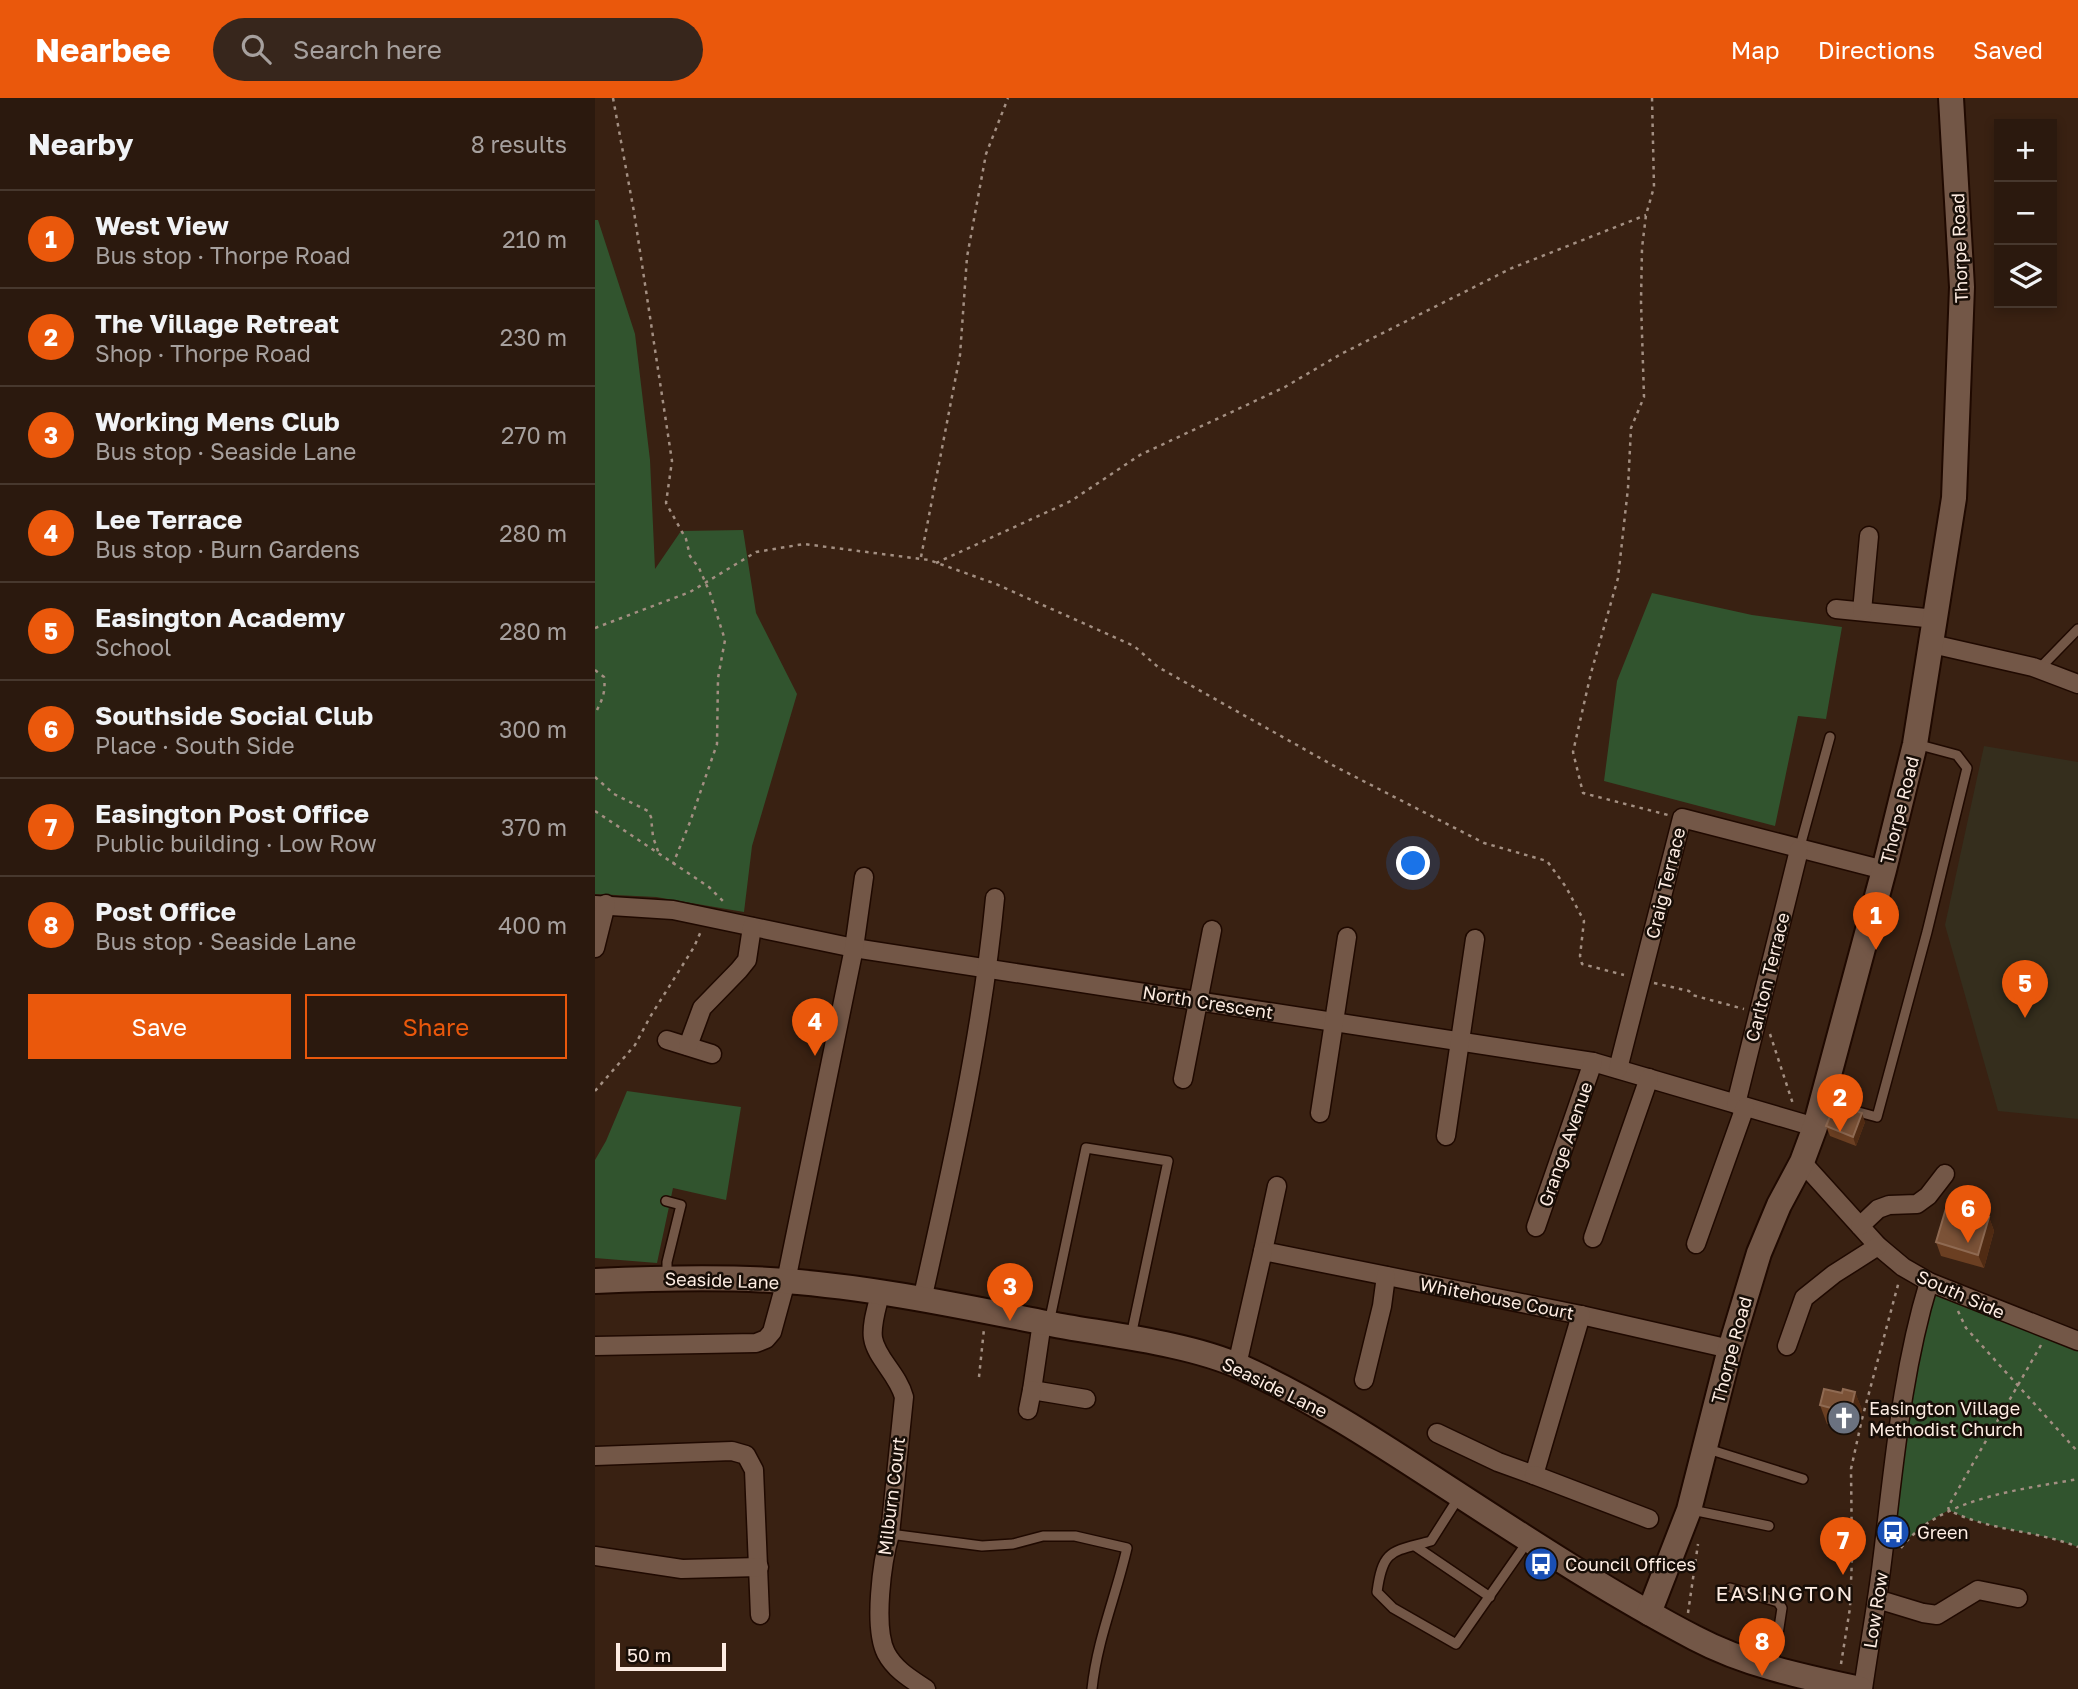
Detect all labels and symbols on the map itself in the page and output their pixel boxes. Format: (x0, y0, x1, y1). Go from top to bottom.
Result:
street label: Thorpe Road (1946, 193, 1972, 303)
street label: Thorpe Road (1875, 754, 1923, 866)
street label: Craig Terrace (1641, 825, 1689, 941)
your location (1396, 846, 1430, 880)
pin: 1 (1853, 892, 1899, 950)
street label: Carlton Terrace (1740, 910, 1794, 1044)
pin: 5 (2002, 960, 2048, 1018)
street label: North Crescent (1141, 981, 1275, 1023)
pin: 4 (792, 998, 838, 1056)
pin: 2 (1817, 1074, 1863, 1132)
street label: Grange Avenue (1533, 1079, 1597, 1209)
pin: 6 (1945, 1185, 1991, 1243)
pin: 3 (987, 1263, 1033, 1321)
street label: South Side (1914, 1265, 2008, 1323)
street label: Seaside Lane (664, 1267, 780, 1293)
street label: Whitehouse Court (1418, 1272, 1576, 1324)
street label: Thorpe Road (1706, 1294, 1756, 1406)
street label: Seaside Lane (1219, 1352, 1331, 1422)
place label: Easington Village Methodist Church (1869, 1397, 2023, 1440)
church icon: Easington Village Methodist Church (1825, 1399, 1863, 1437)
street label: Milburn Court (873, 1436, 909, 1556)
bus stop icon: Green (1874, 1513, 1912, 1551)
pin: 7 (1820, 1517, 1866, 1575)
place label: Green (1917, 1521, 1968, 1543)
bus stop icon: Council Offices (1522, 1545, 1560, 1583)
place label: Council Offices (1565, 1553, 1696, 1575)
street label: Low Row (1858, 1570, 1892, 1650)
district label: EASINGTON (1715, 1580, 1855, 1606)
pin: 8 (1739, 1618, 1785, 1676)
scale bar (616, 1640, 726, 1672)

